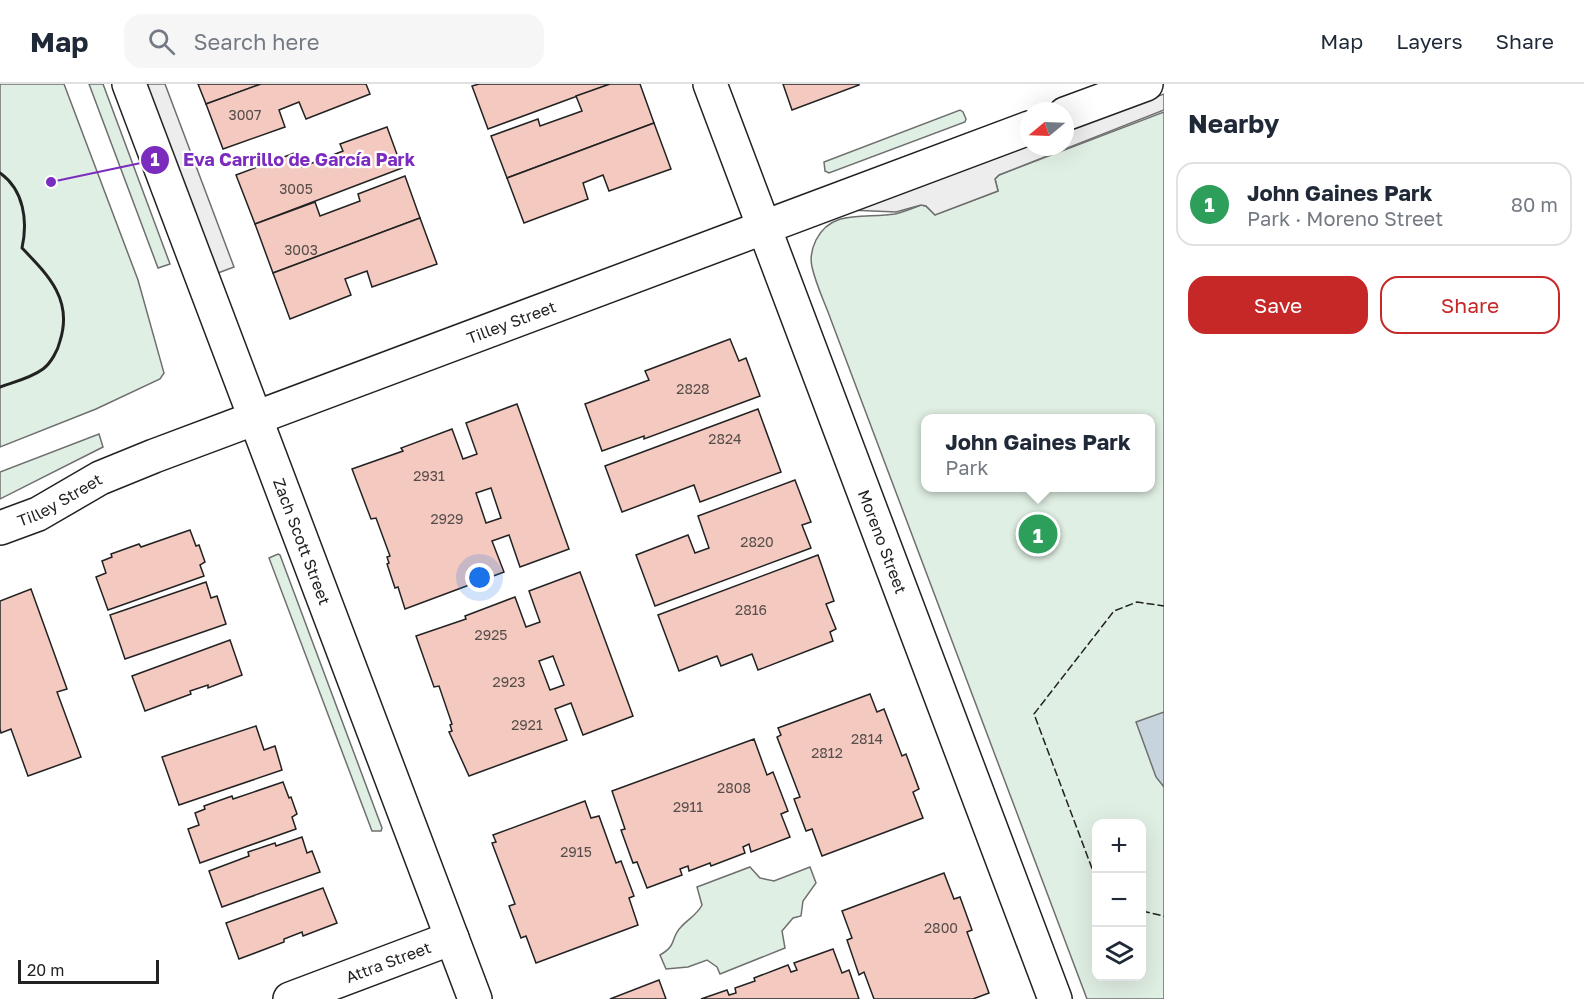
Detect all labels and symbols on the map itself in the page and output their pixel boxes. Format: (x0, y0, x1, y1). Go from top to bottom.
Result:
north arrow (1020, 102, 1074, 156)
house number: 3007 (229, 106, 261, 123)
callout: Eva Carrillo de García Park (140, 142, 427, 178)
text: 1 (150, 148, 160, 170)
text: Eva Carrillo de García Park (183, 148, 416, 170)
house number: 3005 (279, 180, 313, 197)
house number: 3003 (284, 241, 318, 258)
street label: Tilley Street (464, 296, 559, 348)
house number: 2828 (676, 380, 710, 397)
house number: 2824 (708, 430, 742, 447)
house number: 2931 (413, 467, 445, 484)
street label: Tilley Street (15, 469, 106, 531)
street label: Zach Scott Street (269, 475, 335, 608)
street label: Moreno Street (854, 487, 911, 596)
house number: 2929 (430, 510, 464, 527)
pin: 1 (1018, 512, 1058, 556)
house number: 2820 (740, 533, 774, 550)
your location (465, 563, 494, 592)
house number: 2816 (735, 601, 767, 618)
house number: 2925 (475, 626, 507, 643)
house number: 2923 (493, 673, 525, 690)
house number: 2921 (511, 716, 543, 733)
house number: 2814 (851, 730, 883, 747)
house number: 2812 (811, 744, 843, 761)
house number: 2808 (717, 779, 751, 796)
house number: 2911 (673, 798, 703, 815)
house number: 2915 (560, 843, 592, 860)
house number: 2800 (924, 919, 958, 936)
street label: Attra Street (343, 937, 434, 987)
scale bar (18, 957, 159, 984)

